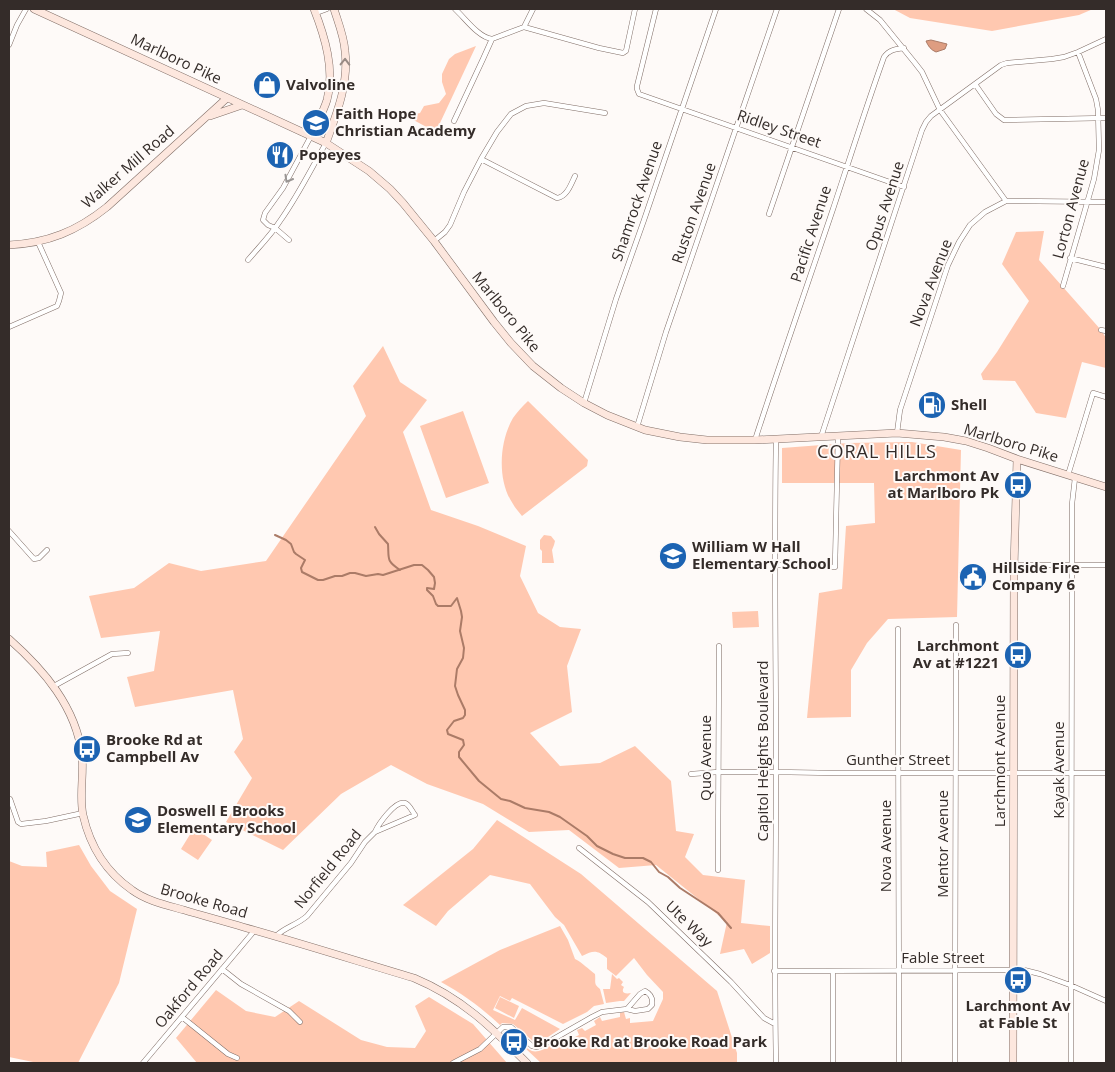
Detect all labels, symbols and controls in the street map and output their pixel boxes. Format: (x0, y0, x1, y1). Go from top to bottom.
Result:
street label: Marlboro Pike (128, 28, 225, 88)
one-way arrow (340, 58, 350, 66)
shop icon: Valvoline (252, 70, 282, 100)
place label: Valvoline (286, 74, 355, 94)
place label: Faith Hope Christian Academy (335, 103, 476, 140)
street label: Ridley Street (735, 104, 824, 152)
school or university icon: Faith Hope Christian Academy (301, 108, 331, 138)
street label: Walker Mill Road (77, 120, 178, 212)
street label: Shamrock Avenue (606, 138, 666, 263)
restaurant icon: Popeyes (265, 140, 295, 170)
place label: Popeyes (299, 144, 361, 164)
street label: Lorton Avenue (1047, 157, 1093, 261)
street label: Opus Avenue (860, 158, 908, 253)
street label: Ruston Avenue (666, 160, 720, 266)
one-way arrow (284, 174, 294, 183)
street label: Pacific Avenue (785, 183, 835, 285)
street label: Nova Avenue (904, 236, 956, 329)
street label: Marlboro Pike (468, 267, 545, 356)
fuel station icon: Shell (917, 390, 947, 420)
place label: Shell (951, 394, 987, 414)
street label: Marlboro Pike (961, 418, 1061, 466)
district label: CORAL HILLS (817, 439, 937, 463)
place label: Larchmont Av at Marlboro Pk (887, 465, 1000, 502)
bus stop icon: Larchmont Av at Marlboro Pk (1003, 470, 1033, 500)
place label: William W Hall Elementary School (692, 536, 831, 573)
school or university icon: William W Hall Elementary School (658, 541, 688, 571)
place label: Hillside Fire Company 6 (992, 557, 1080, 594)
public building icon: Hillside Fire Company 6 (958, 562, 988, 592)
place label: Larchmont Av at #1221 (913, 635, 999, 672)
bus stop icon: Larchmont Av at #1221 (1003, 640, 1033, 670)
street label: Capitol Heights Boulevard (752, 660, 772, 842)
street label: Larchmont Avenue (989, 695, 1009, 827)
street label: Quo Avenue (695, 715, 715, 801)
street label: Kayak Avenue (1048, 721, 1068, 819)
place label: Brooke Rd at Campbell Av (106, 729, 203, 766)
bus stop icon: Brooke Rd at Campbell Av (72, 734, 102, 764)
street label: Gunther Street (846, 749, 950, 769)
street label: Mentor Avenue (932, 790, 952, 898)
place label: Doswell E Brooks Elementary School (157, 800, 296, 837)
street label: Nova Avenue (875, 800, 895, 892)
school or university icon: Doswell E Brooks Elementary School (123, 805, 153, 835)
street label: Norfield Road (289, 825, 365, 912)
street label: Brooke Road (158, 878, 250, 922)
street label: Ute Way (662, 896, 718, 951)
street label: Oakford Road (149, 945, 227, 1032)
street label: Fable Street (901, 947, 985, 967)
bus stop icon: Larchmont Av at Fable St (1003, 965, 1033, 995)
place label: Larchmont Av at Fable St (965, 995, 1071, 1032)
bus stop icon: Brooke Rd at Brooke Road Park (499, 1027, 529, 1057)
place label: Brooke Rd at Brooke Road Park (533, 1031, 768, 1051)

